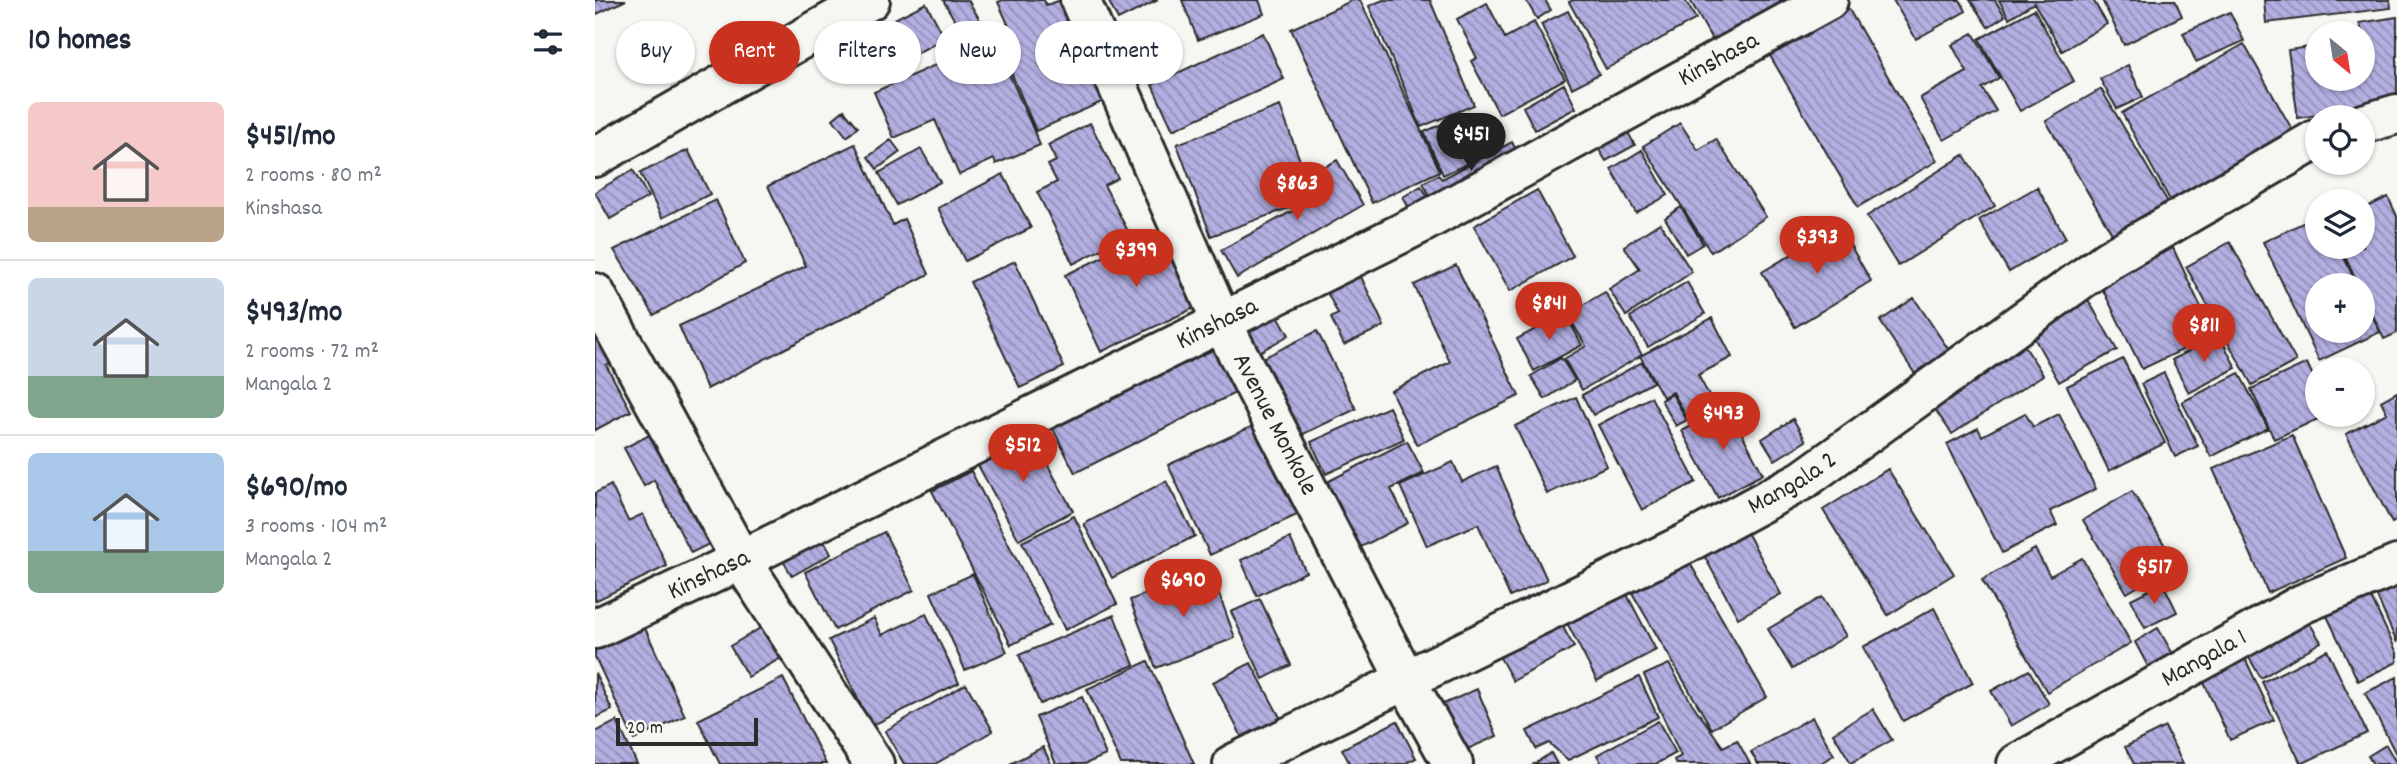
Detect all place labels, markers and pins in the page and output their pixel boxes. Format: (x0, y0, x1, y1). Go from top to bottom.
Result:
pin: $451 (1430, 114, 1512, 173)
pin: $863 (1256, 162, 1338, 222)
pin: $393 (1776, 216, 1858, 276)
pin: $399 (1095, 230, 1177, 289)
pin: $841 (1508, 282, 1590, 342)
pin: $811 (2163, 304, 2245, 364)
pin: $493 (1682, 392, 1764, 452)
pin: $512 (982, 424, 1064, 484)
pin: $517 (2113, 546, 2195, 606)
pin: $690 (1142, 560, 1224, 619)

